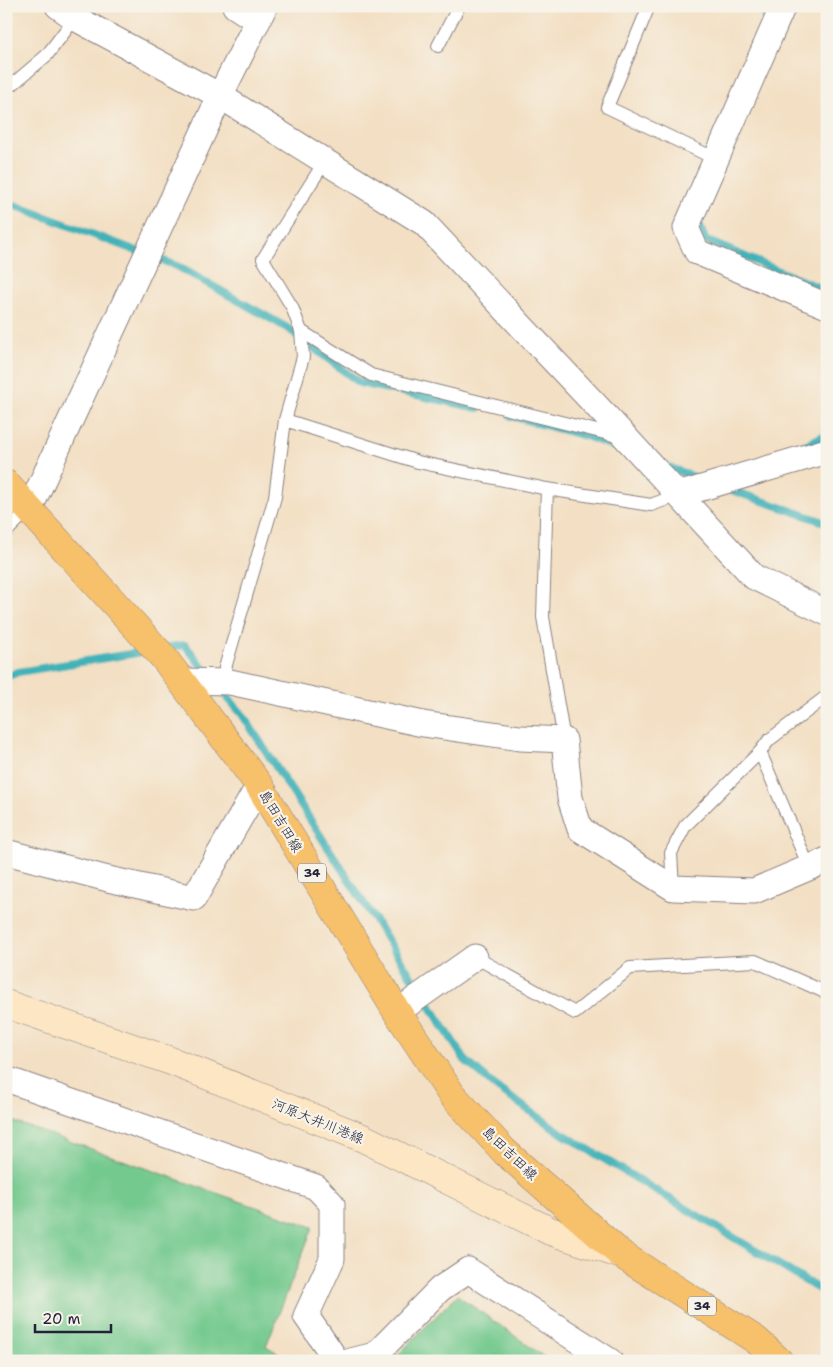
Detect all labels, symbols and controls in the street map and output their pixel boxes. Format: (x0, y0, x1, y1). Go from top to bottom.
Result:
street label: 島田吉田線 (255, 786, 307, 856)
road number: 34 (298, 864, 326, 882)
street label: 河原大井川港線 (269, 1094, 367, 1148)
street label: 島田吉田線 (479, 1122, 541, 1184)
road number: 34 (688, 1296, 716, 1315)
scale bar (35, 1302, 111, 1334)
text: 20 m (42, 1309, 81, 1329)

